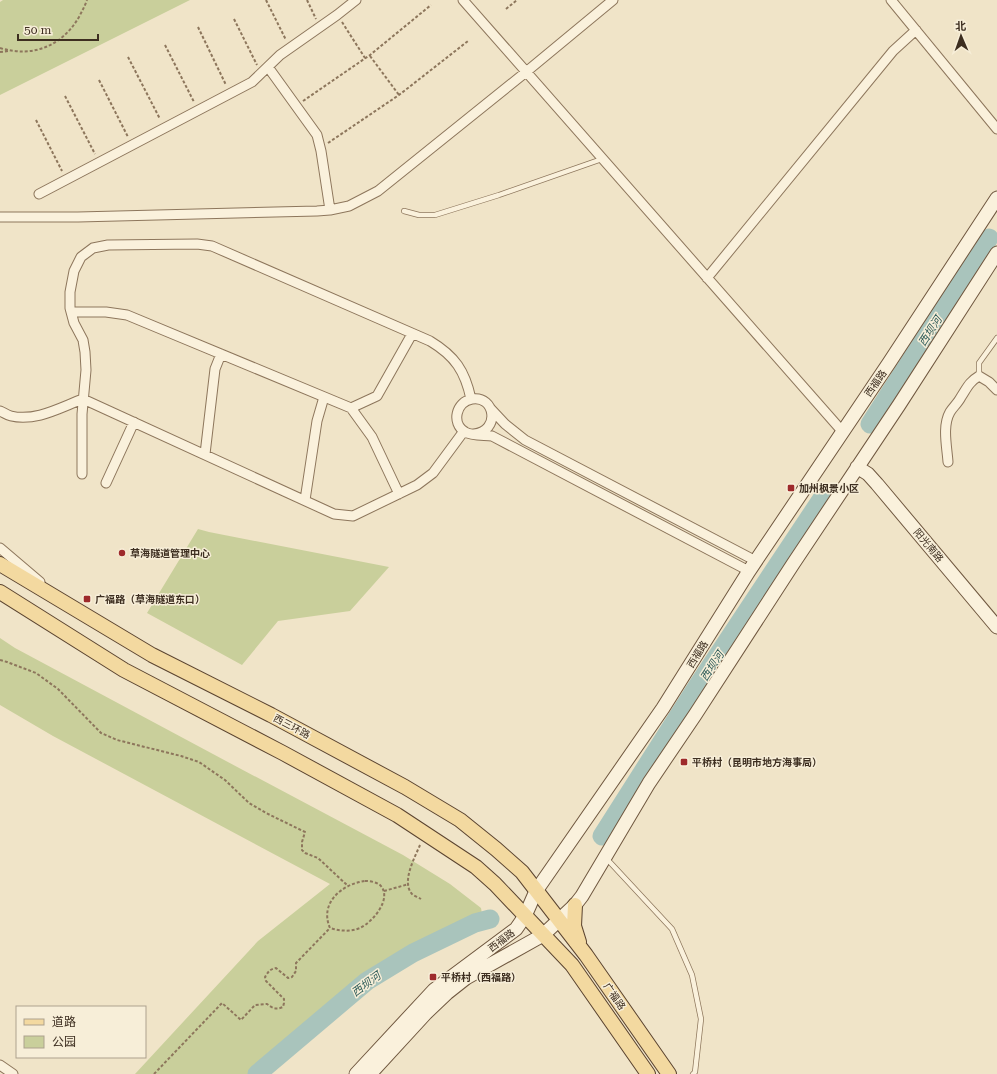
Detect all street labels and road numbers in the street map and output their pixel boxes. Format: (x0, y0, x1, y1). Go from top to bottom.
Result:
street label: 西福路 (862, 368, 889, 399)
street label: 阳光南路 (912, 526, 946, 564)
street label: 西福路 (685, 639, 710, 670)
street label: 西三环路 (272, 712, 312, 741)
street label: 西福路 (486, 927, 517, 954)
street label: 广福路 (601, 981, 628, 1012)

